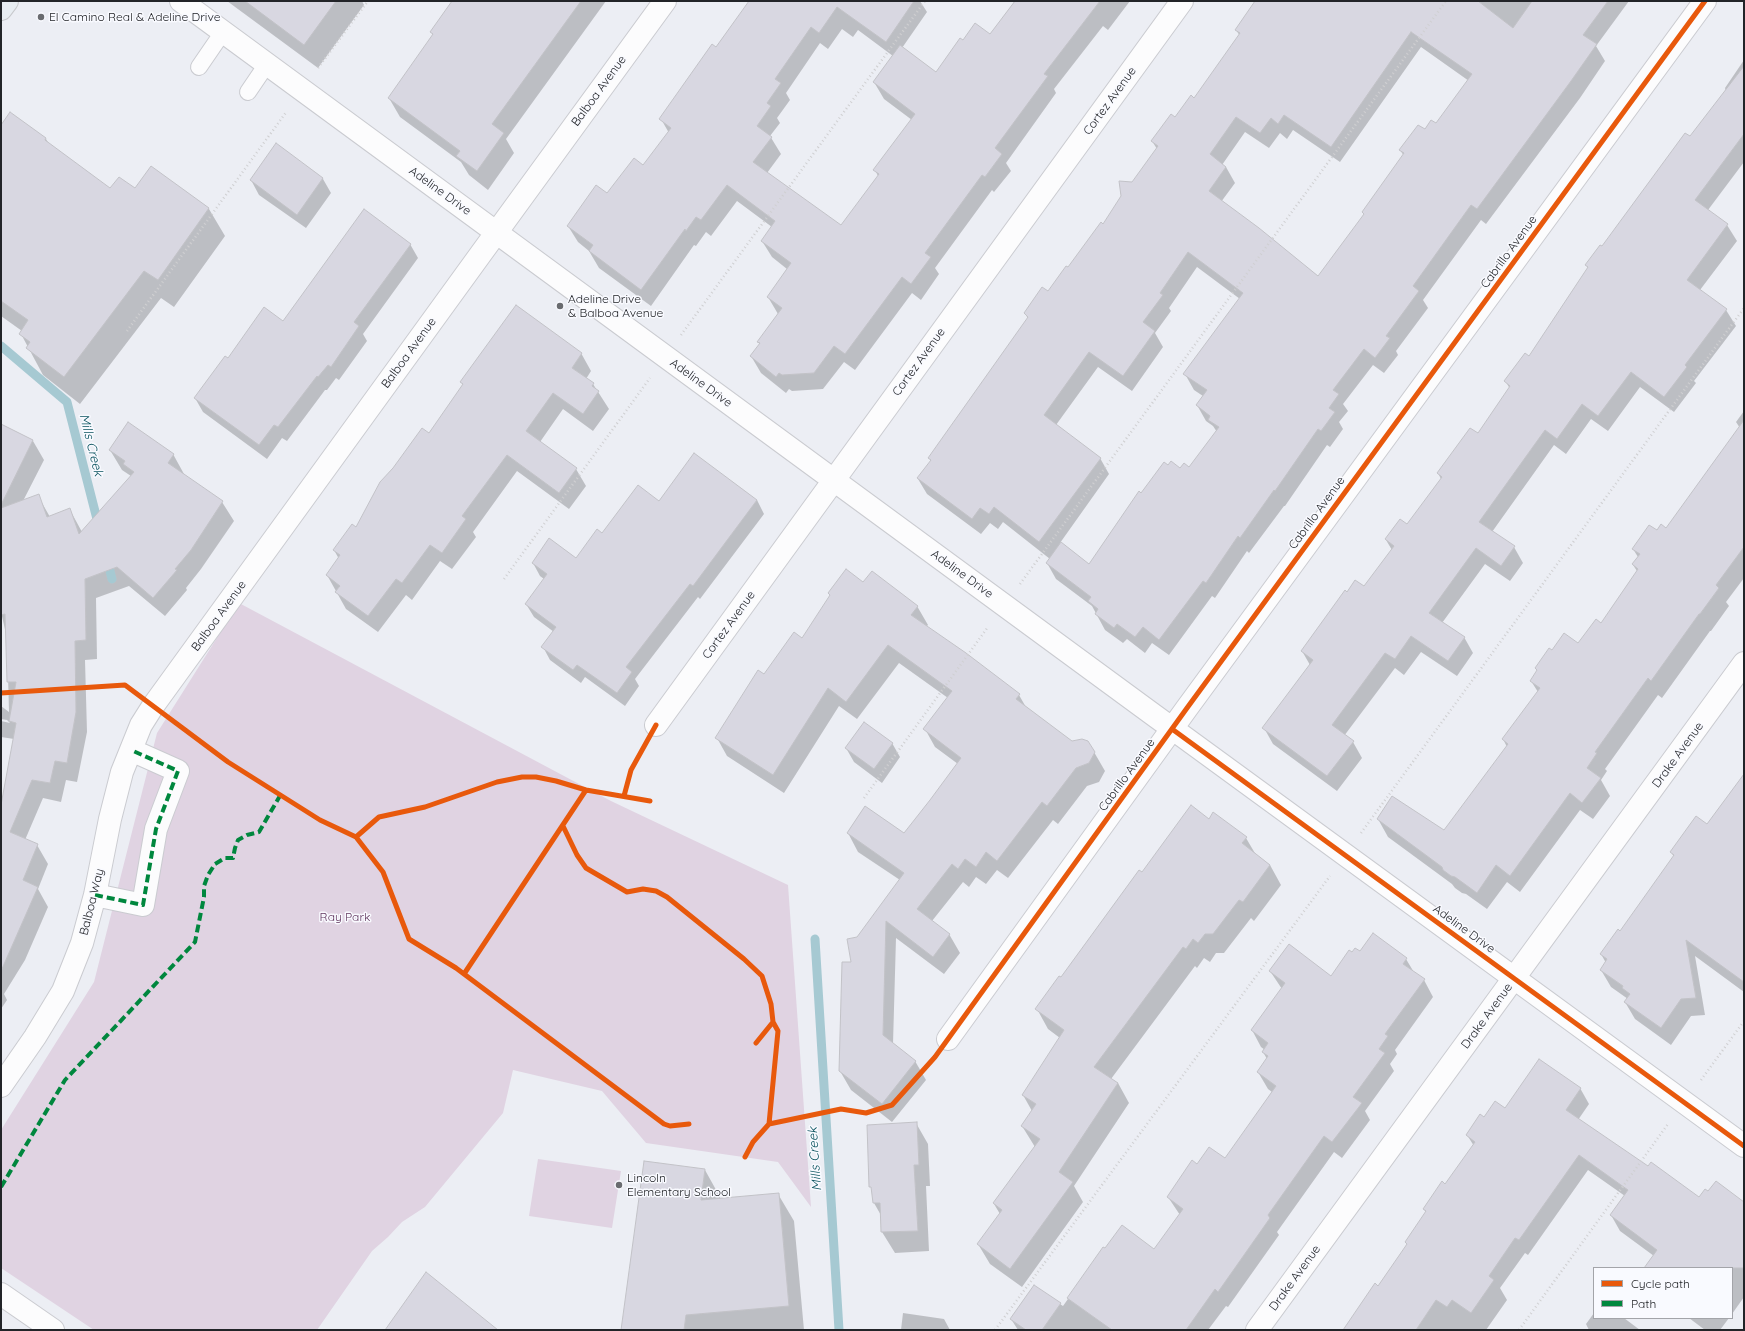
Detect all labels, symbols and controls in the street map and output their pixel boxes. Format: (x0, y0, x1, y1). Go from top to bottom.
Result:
place label: El Camino Real & Adeline Drive (49, 10, 220, 24)
marker: El Camino Real & Adeline Drive (36, 12, 46, 22)
street label: Balboa Avenue (569, 53, 629, 129)
street label: Cortez Avenue (1081, 64, 1139, 138)
street label: Adeline Drive (406, 164, 474, 218)
street label: Cabrillo Avenue (1478, 213, 1540, 291)
place label: Adeline Drive & Balboa Avenue (568, 292, 663, 320)
marker: Adeline Drive & Balboa Avenue (555, 301, 565, 311)
street label: Balboa Avenue (379, 315, 439, 391)
street label: Cortez Avenue (890, 325, 948, 399)
street label: Adeline Drive (667, 356, 735, 410)
water label: Mills Creek (76, 412, 106, 478)
street label: Cabrillo Avenue (1286, 474, 1348, 552)
street label: Adeline Drive (928, 547, 996, 601)
street label: Balboa Avenue (189, 578, 249, 654)
street label: Cortez Avenue (700, 588, 758, 662)
street label: Drake Avenue (1649, 719, 1707, 791)
street label: Cabrillo Avenue (1096, 736, 1158, 814)
street label: Balboa Way (77, 867, 107, 937)
street label: Adeline Drive (1430, 902, 1498, 956)
park label: Ray Park (320, 910, 370, 924)
street label: Drake Avenue (1458, 980, 1516, 1052)
water label: Mills Creek (805, 1127, 825, 1191)
place label: Lincoln Elementary School (627, 1171, 731, 1199)
marker: Lincoln Elementary School (614, 1180, 624, 1190)
street label: Drake Avenue (1266, 1242, 1324, 1314)
legend (1593, 1267, 1733, 1319)
text: Cycle path (1631, 1276, 1690, 1291)
text: Path (1631, 1296, 1656, 1311)

